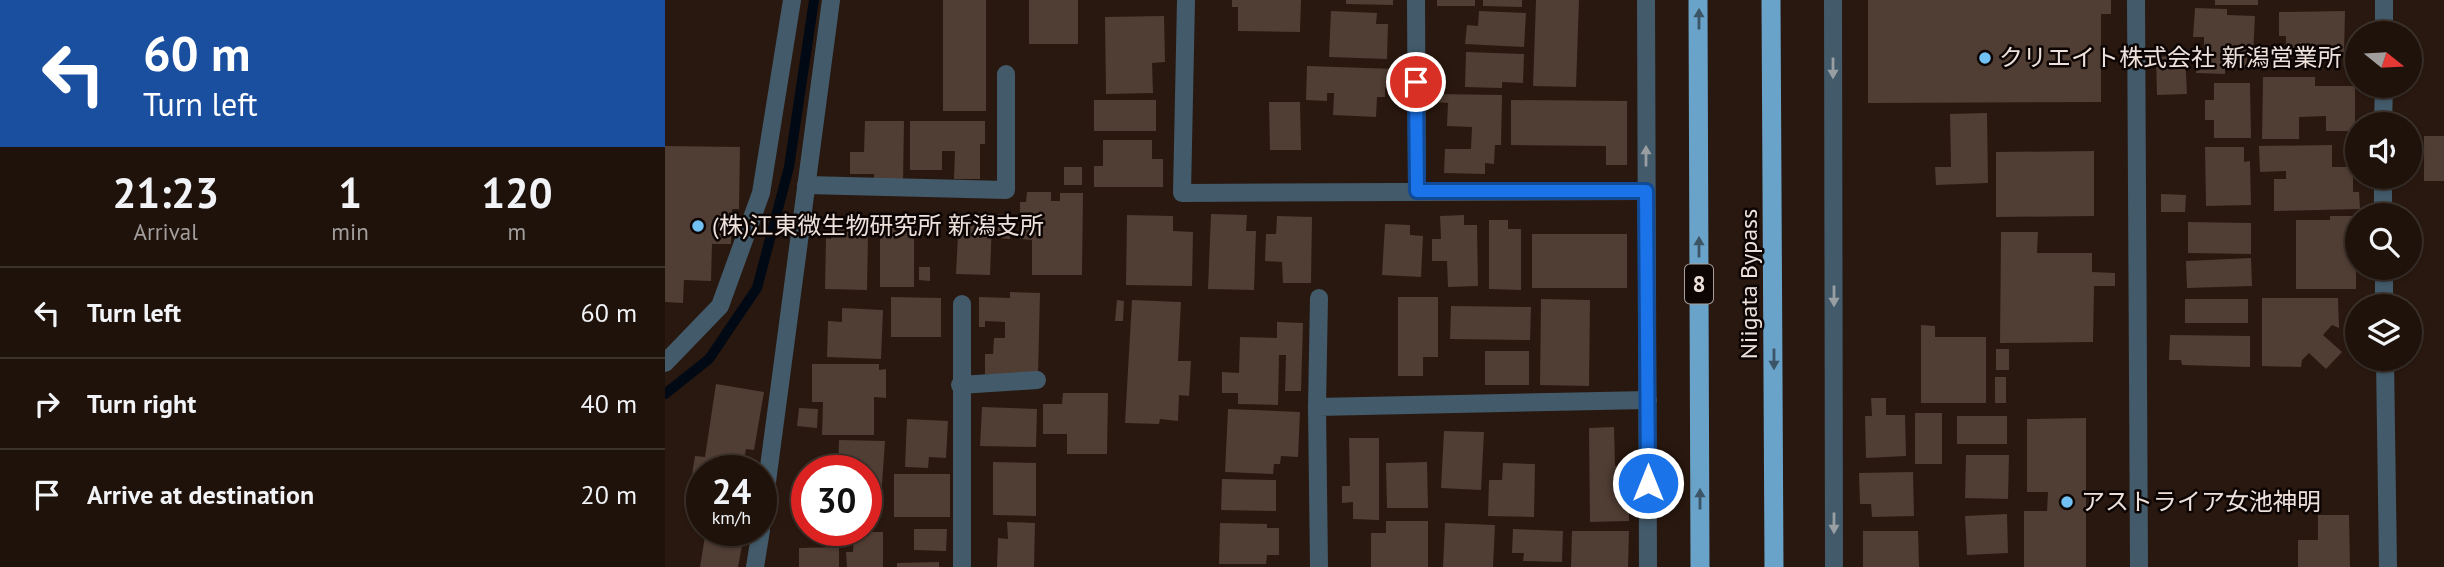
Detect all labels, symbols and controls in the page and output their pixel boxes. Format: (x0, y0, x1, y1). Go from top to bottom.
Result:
one-way arrow (1693, 8, 1704, 30)
text: 60 m (143, 21, 250, 85)
north arrow (2345, 21, 2422, 98)
map controls (2345, 21, 2422, 371)
icon: left (28, 28, 119, 119)
place label: クリエイト株式会社 新潟営業所 (1999, 42, 2341, 73)
marker: クリエイト株式会社 新潟営業所 (1977, 50, 1993, 66)
pin (1386, 52, 1446, 112)
one-way arrow (1827, 57, 1839, 79)
icon: arrive (1397, 63, 1435, 101)
text: Turn left (143, 83, 258, 125)
button: sound (2345, 112, 2422, 189)
one-way arrow (1640, 145, 1652, 167)
text: 21:23 (112, 165, 219, 220)
text: 1 (338, 165, 362, 220)
text: 120 (481, 165, 553, 220)
button: search (2345, 203, 2422, 280)
street label: Niigata Bypass (1733, 209, 1764, 359)
place label: (株)江東微生物研究所 新潟支所 (712, 210, 1044, 241)
text: Arrival (133, 217, 198, 246)
text: min (331, 217, 369, 246)
text: m (508, 217, 526, 246)
marker: (株)江東微生物研究所 新潟支所 (690, 218, 706, 234)
one-way arrow (1693, 236, 1705, 258)
road number: 8 (1685, 264, 1713, 304)
one-way arrow (1828, 285, 1840, 307)
icon: left (28, 294, 66, 332)
button: layers (2345, 294, 2422, 371)
text: Turn left (87, 296, 181, 329)
text: 60 m (581, 296, 637, 329)
one-way arrow (1768, 349, 1780, 371)
icon: right (28, 385, 66, 423)
text: Turn right (87, 387, 196, 420)
text: 40 m (581, 387, 637, 420)
position arrow (1611, 446, 1685, 520)
speed limit sign: 30 (791, 455, 882, 546)
text: 24 (712, 468, 751, 514)
icon: arrive (28, 476, 66, 514)
text: Arrive at destination (87, 478, 314, 511)
text: 20 m (581, 478, 637, 511)
place label: アストライア女池神明 (2081, 486, 2321, 517)
one-way arrow (1694, 488, 1706, 510)
marker: アストライア女池神明 (2059, 494, 2075, 510)
text: km/h (712, 506, 751, 529)
one-way arrow (1828, 512, 1840, 534)

